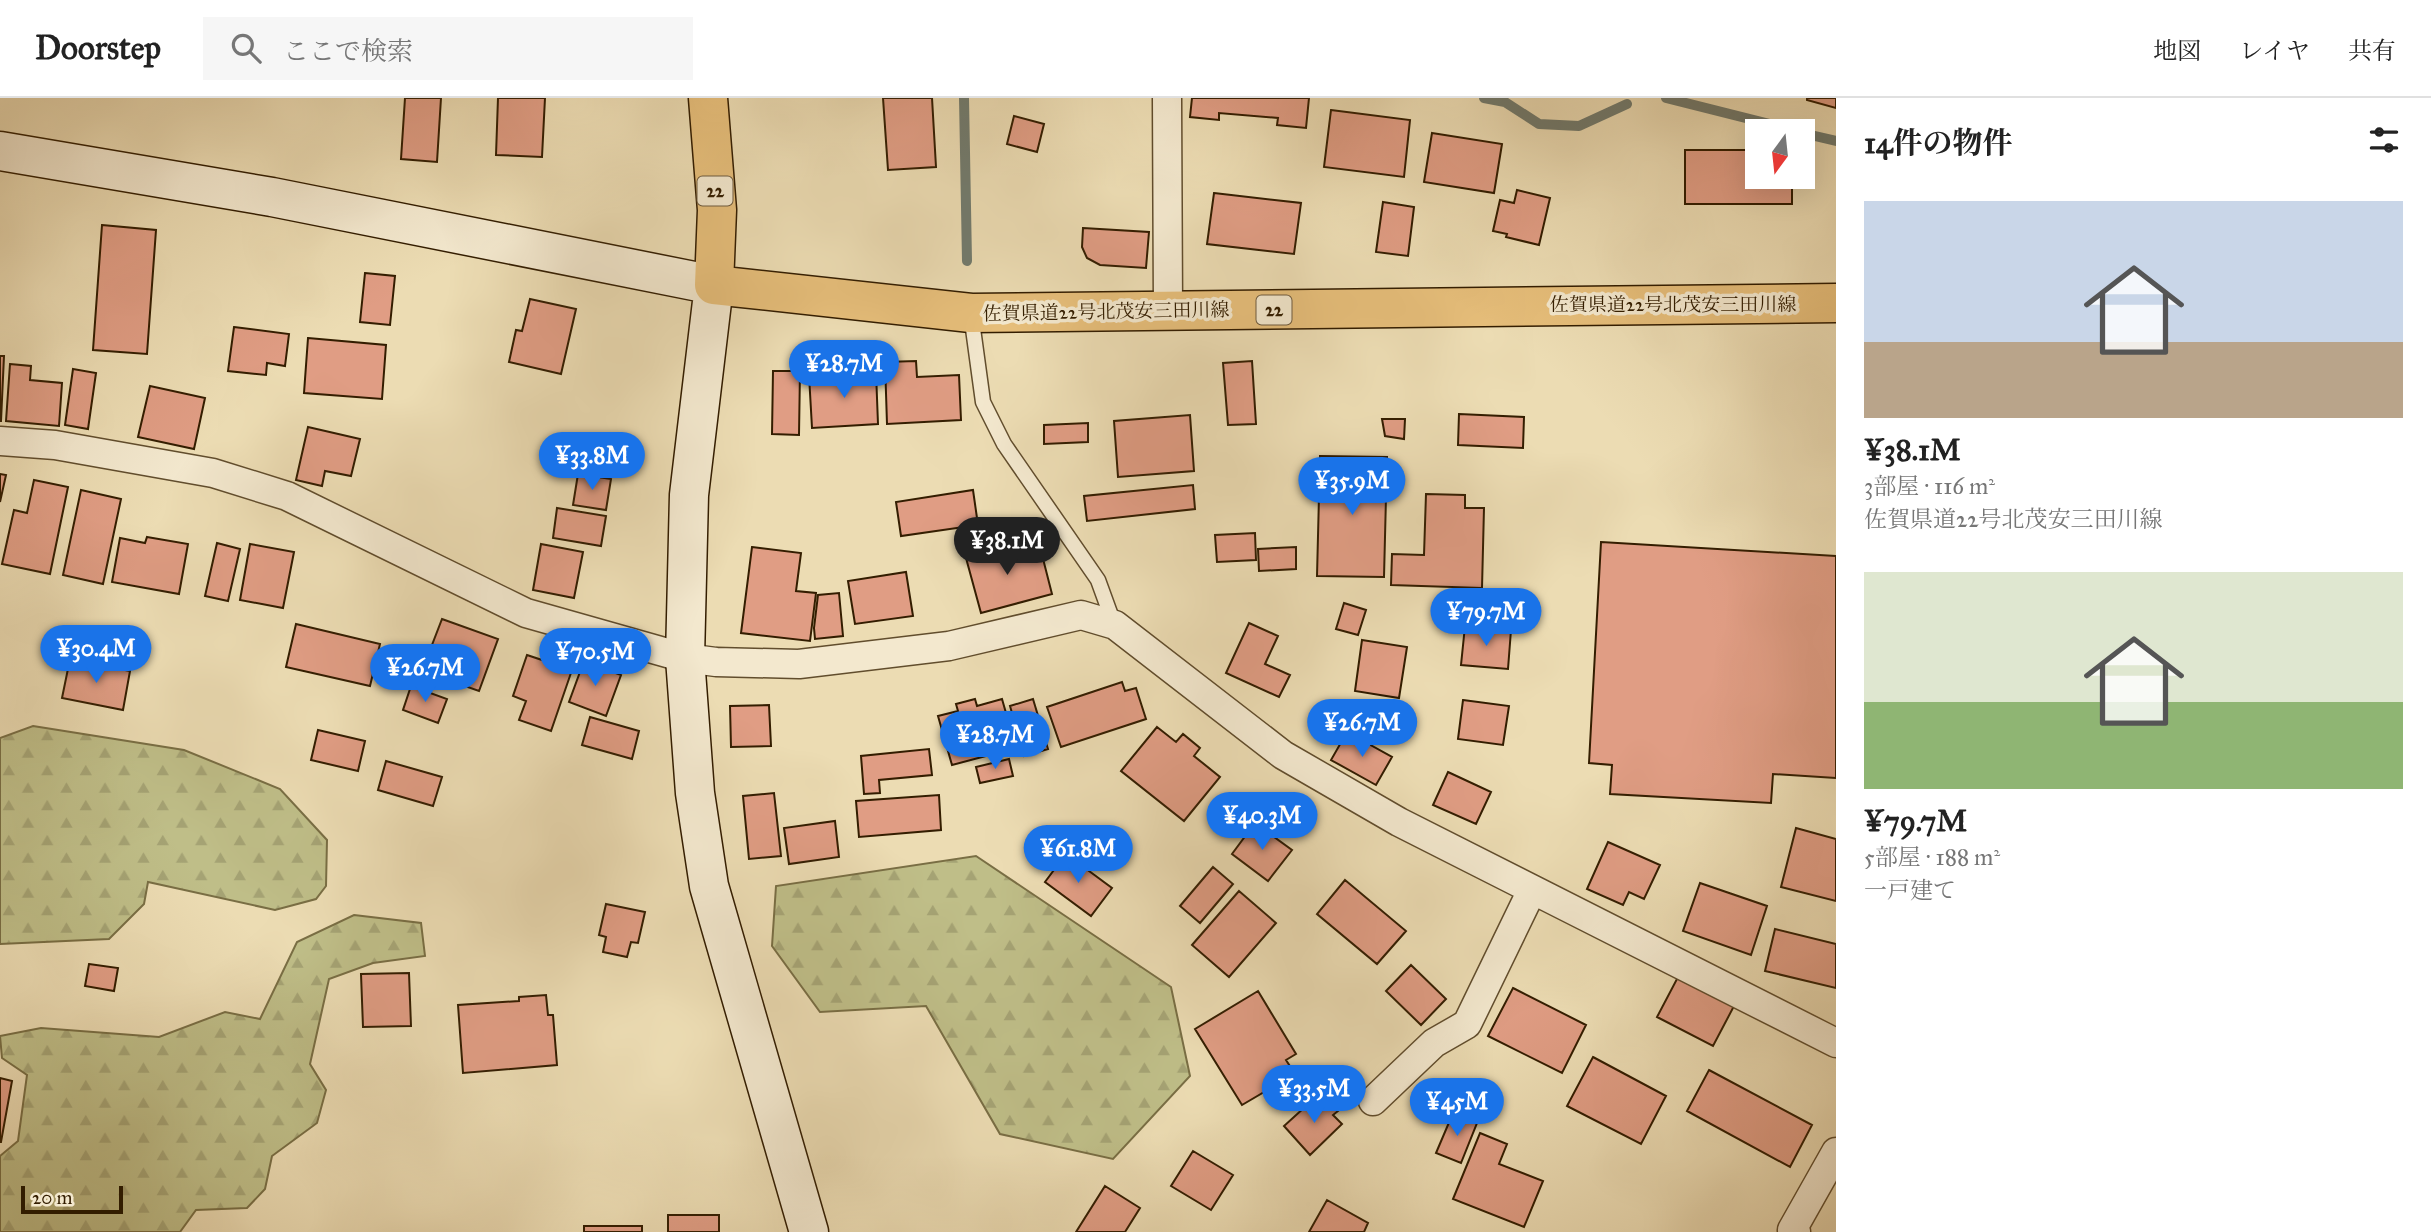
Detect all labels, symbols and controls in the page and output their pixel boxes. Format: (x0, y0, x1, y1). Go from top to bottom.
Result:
search box (203, 17, 693, 80)
text: Doorstep (35, 28, 161, 68)
icon: search (227, 29, 265, 67)
text: ここで検索 (283, 35, 413, 67)
text: 地図 (2153, 36, 2201, 66)
text: レイヤ (2239, 36, 2310, 66)
text: 共有 (2348, 36, 2396, 66)
north arrow (1745, 119, 1815, 189)
map controls (1745, 119, 1815, 189)
icon: filters (2365, 121, 2403, 159)
text: 14件の物件 (1864, 125, 2013, 161)
road number: 22 (698, 176, 732, 206)
icon: home (2071, 247, 2197, 373)
street label: 佐賀県道22号北茂安三田川線 (1550, 293, 1796, 316)
road number: 22 (1256, 295, 1292, 324)
street label: 佐賀県道22号北茂安三田川線 (982, 298, 1230, 325)
pin: ¥28.7M (787, 341, 901, 400)
text: ¥28.7M (805, 349, 883, 377)
pin: ¥33.8M (535, 432, 649, 492)
text: ¥38.1M (1864, 432, 1961, 468)
text: ¥33.8M (555, 441, 629, 469)
pin: ¥35.9M (1295, 458, 1409, 517)
text: ¥35.9M (1314, 466, 1390, 494)
text: 3部屋 · 116 m² (1864, 472, 1995, 500)
text: 佐賀県道22号北茂安三田川線 (1864, 505, 2163, 533)
pin: ¥38.1M (950, 518, 1064, 577)
text: ¥38.1M (970, 526, 1044, 554)
pin: ¥79.7M (1429, 588, 1543, 648)
text: ¥79.7M (1446, 597, 1526, 625)
icon: home (2071, 618, 2197, 744)
pin: ¥30.4M (39, 626, 153, 685)
pin: ¥70.5M (538, 628, 652, 688)
text: ¥30.4M (56, 634, 136, 662)
text: ¥70.5M (555, 637, 635, 665)
pin: ¥26.7M (368, 644, 482, 704)
text: ¥26.7M (386, 653, 464, 681)
pin: ¥26.7M (1305, 700, 1419, 759)
text: ¥26.7M (1323, 708, 1401, 736)
pin: ¥28.7M (938, 712, 1052, 771)
text: ¥28.7M (956, 720, 1034, 748)
pin: ¥40.3M (1205, 792, 1319, 852)
text: ¥40.3M (1223, 801, 1302, 829)
text: ¥79.7M (1864, 803, 1967, 839)
pin: ¥61.8M (1021, 826, 1135, 885)
text: ¥61.8M (1040, 834, 1116, 862)
text: 5部屋 · 188 m² (1864, 843, 2000, 871)
text: 一戸建て (1864, 876, 1956, 904)
pin: ¥33.5M (1257, 1066, 1371, 1125)
text: ¥33.5M (1278, 1074, 1350, 1102)
pin: ¥45M (1416, 1079, 1498, 1138)
text: ¥45M (1426, 1087, 1488, 1115)
scale bar (21, 1183, 122, 1215)
text: 20 m (32, 1186, 73, 1209)

